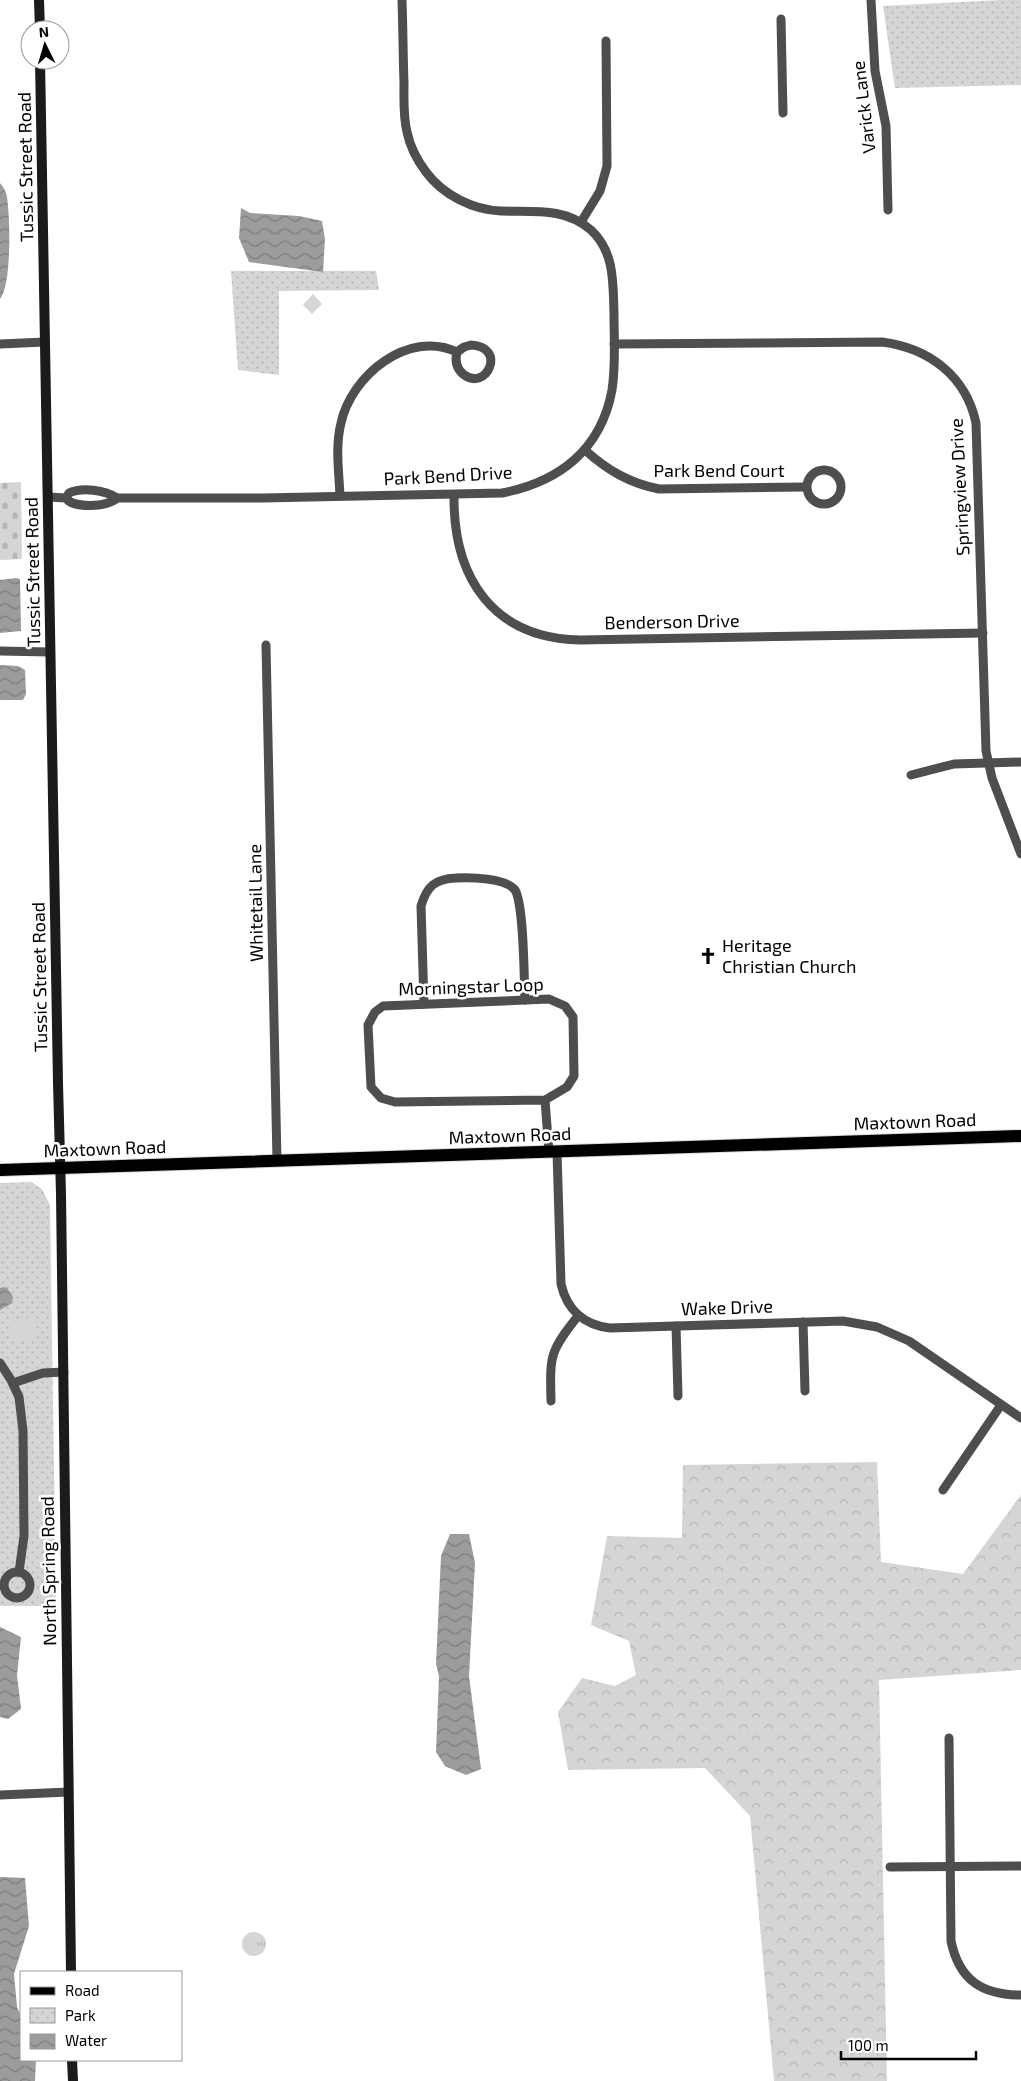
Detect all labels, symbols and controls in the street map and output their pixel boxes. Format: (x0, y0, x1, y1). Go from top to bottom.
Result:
north arrow (20, 20, 70, 70)
text: N (38, 23, 50, 40)
street label: Varick Lane (846, 60, 880, 155)
street label: Tussic Street Road (13, 92, 37, 242)
street label: Springview Drive (944, 418, 974, 556)
street label: Park Bend Court (653, 459, 785, 481)
street label: Park Bend Drive (383, 461, 513, 489)
street label: Tussic Street Road (20, 497, 44, 647)
street label: Benderson Drive (604, 609, 740, 633)
street label: Whitetail Lane (243, 844, 267, 962)
street label: Tussic Street Road (27, 902, 51, 1052)
place label: Heritage Christian Church (722, 934, 856, 977)
church icon: Heritage Christian Church (698, 946, 718, 966)
street label: Morningstar Loop (398, 972, 544, 1000)
street label: Maxtown Road (853, 1108, 977, 1134)
street label: Maxtown Road (448, 1122, 572, 1148)
street label: Maxtown Road (43, 1135, 167, 1161)
street label: Wake Drive (681, 1294, 773, 1320)
street label: North Spring Road (36, 1496, 60, 1646)
legend (20, 1971, 182, 2061)
text: Road (65, 1981, 100, 1999)
text: Park (65, 2006, 96, 2024)
scale bar (841, 2028, 976, 2060)
text: Water (65, 2031, 107, 2049)
text: 100 m (848, 2036, 889, 2054)

